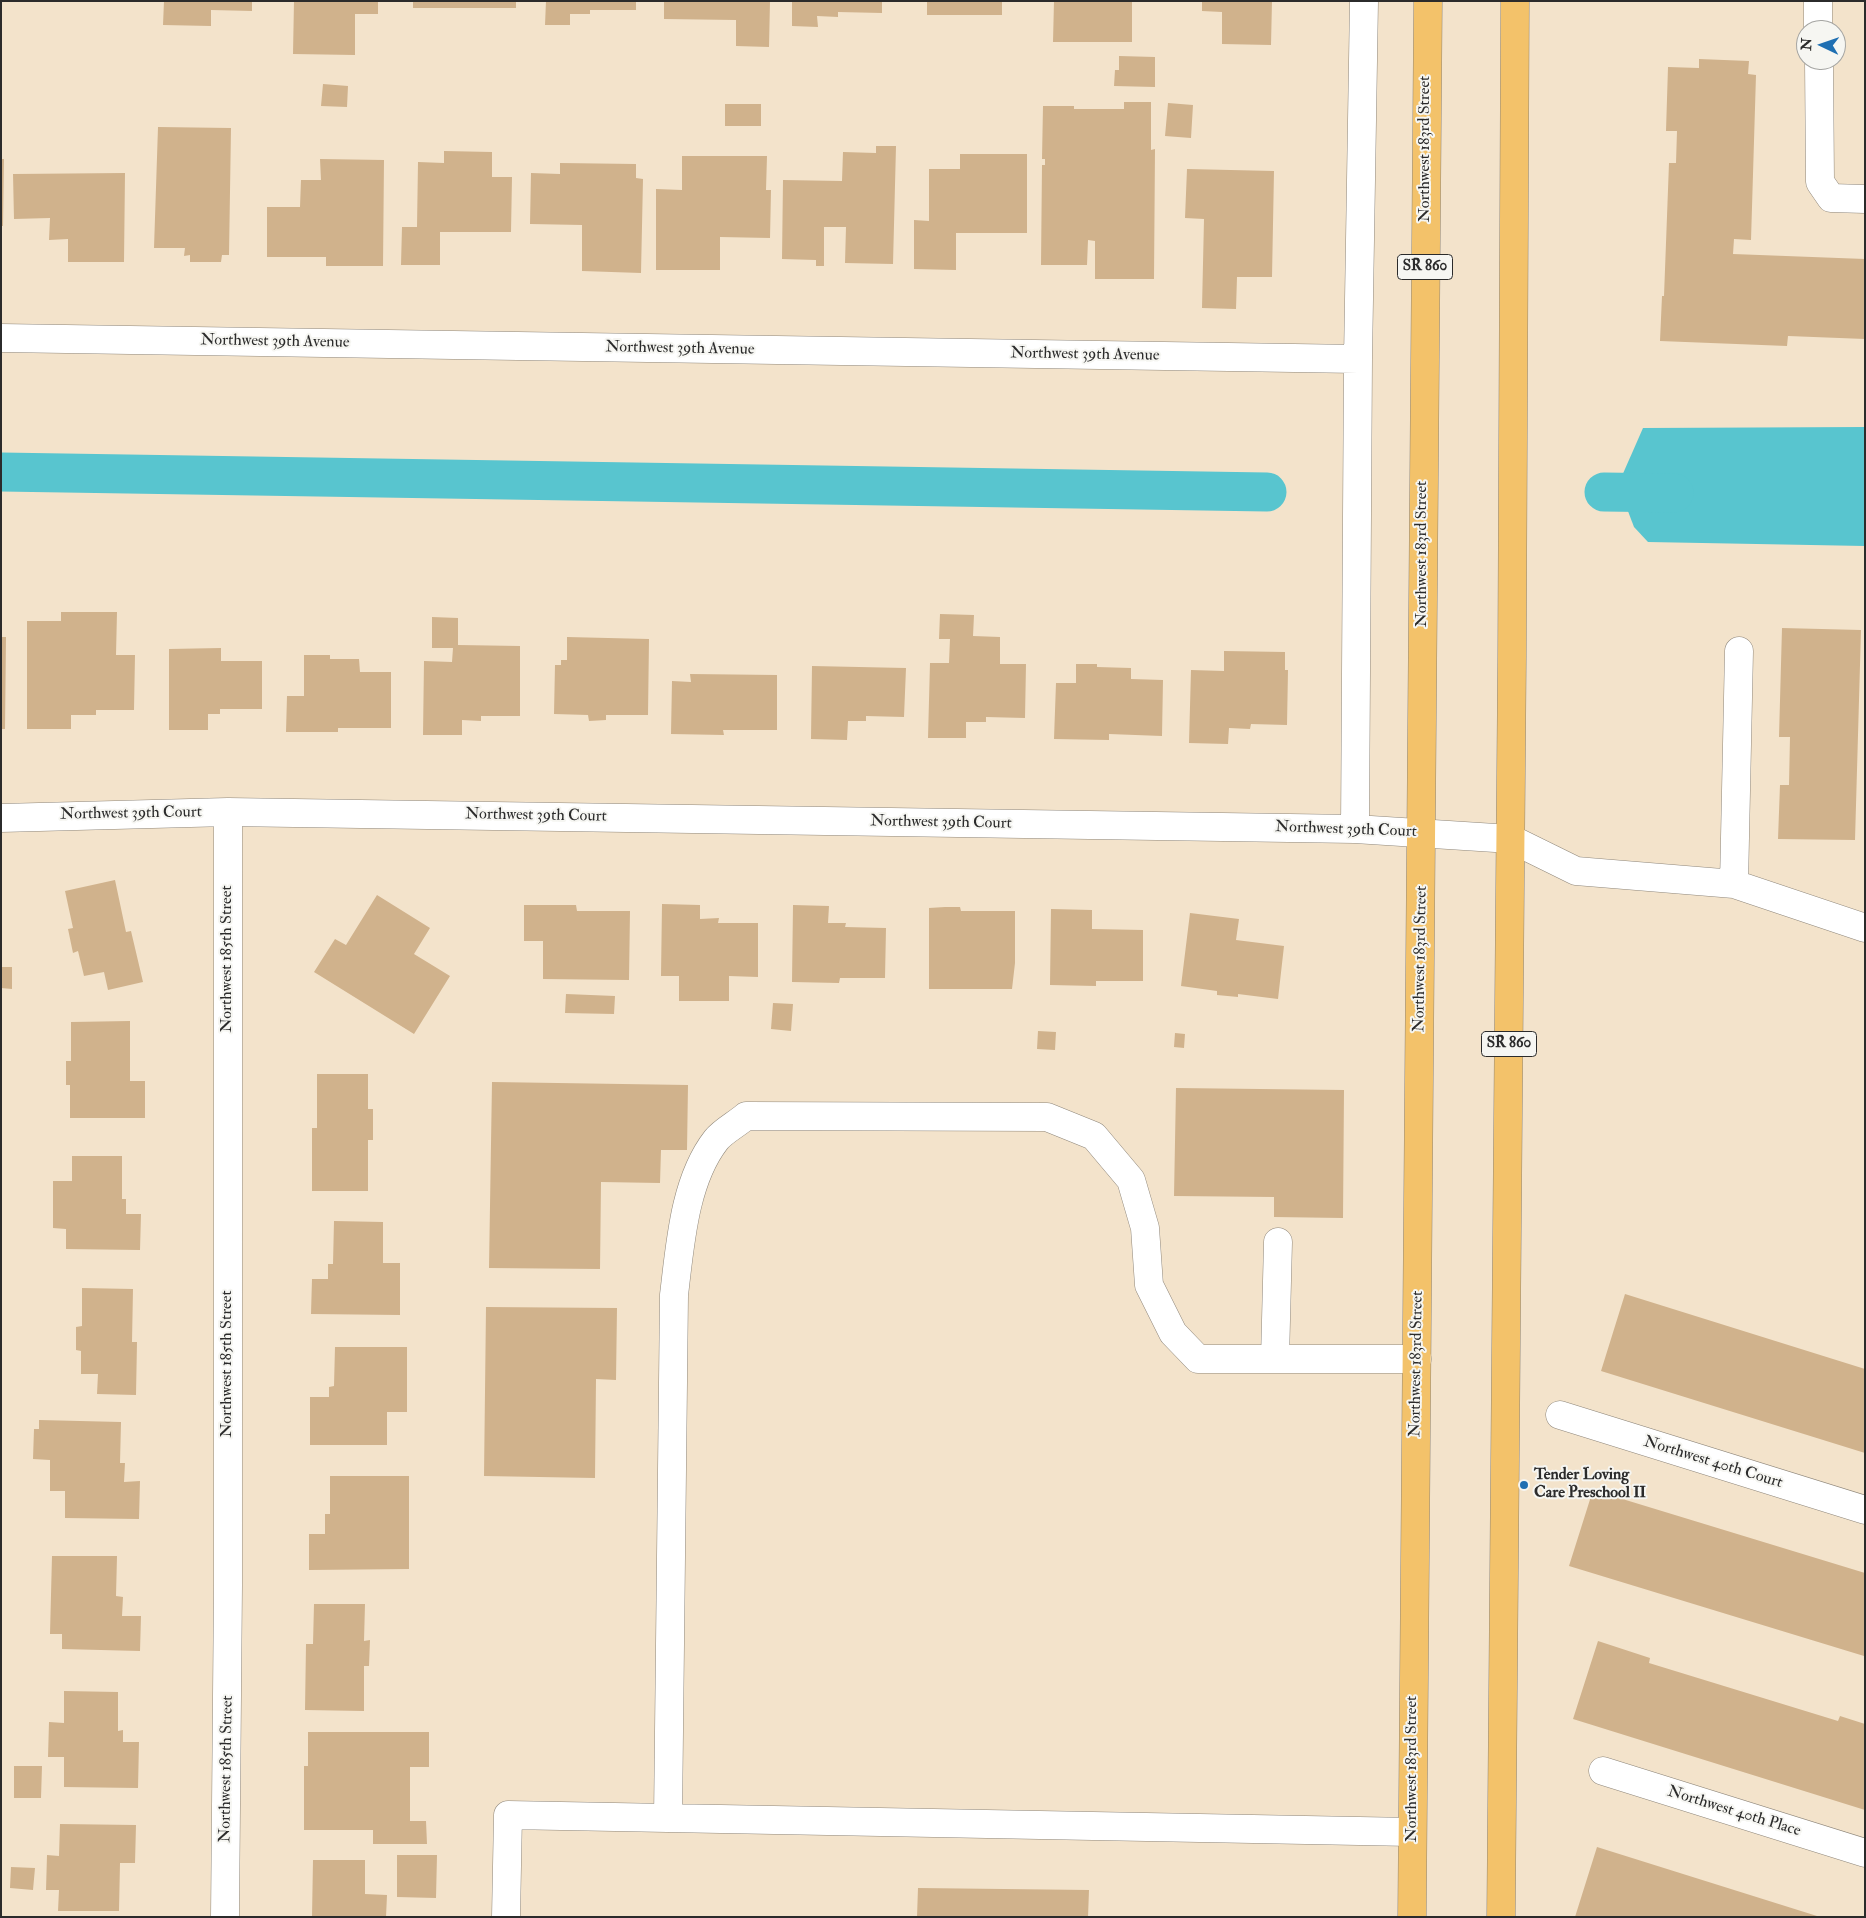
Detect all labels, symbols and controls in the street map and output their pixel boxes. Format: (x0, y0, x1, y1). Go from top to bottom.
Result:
north arrow (1796, 20, 1846, 70)
text: N (1798, 38, 1815, 51)
street label: Northwest 183rd Street (1416, 76, 1436, 222)
road number: SR 860 (1398, 254, 1452, 280)
street label: Northwest 39th Avenue (200, 331, 350, 353)
street label: Northwest 39th Avenue (605, 338, 755, 360)
street label: Northwest 39th Avenue (1010, 344, 1160, 366)
street label: Northwest 183rd Street (1413, 481, 1433, 627)
street label: Northwest 39th Court (60, 803, 202, 825)
street label: Northwest 39th Court (465, 805, 607, 827)
street label: Northwest 39th Court (870, 812, 1012, 834)
street label: Northwest 39th Court (1275, 818, 1417, 842)
street label: Northwest 185th Street (218, 885, 238, 1033)
street label: Northwest 183rd Street (1410, 886, 1432, 1032)
road number: SR 860 (1482, 1032, 1536, 1056)
street label: Northwest 185th Street (218, 1290, 238, 1438)
street label: Northwest 183rd Street (1406, 1291, 1428, 1437)
street label: Northwest 40th Court (1641, 1433, 1785, 1493)
place label: Tender Loving Care Preschool II (1534, 1466, 1646, 1504)
marker: Tender Loving Care Preschool II (1518, 1479, 1530, 1491)
street label: Northwest 185th Street (216, 1695, 238, 1843)
street label: Northwest 183rd Street (1403, 1696, 1423, 1842)
street label: Northwest 40th Place (1665, 1783, 1803, 1841)

